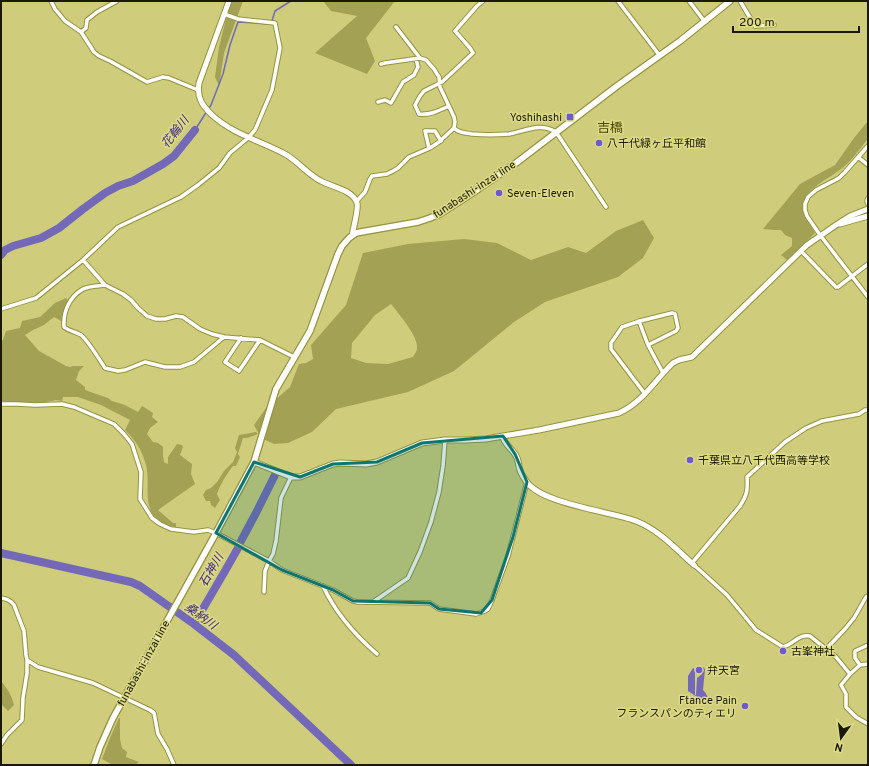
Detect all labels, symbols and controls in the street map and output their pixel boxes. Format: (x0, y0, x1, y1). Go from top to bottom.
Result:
scale bar (733, 8, 859, 34)
text: 200 m (739, 15, 775, 31)
place label: Yoshihashi (510, 111, 562, 125)
water label: 花輪川 (158, 112, 194, 152)
marker: Yoshihashi (565, 112, 575, 122)
district label: 吉橋 (597, 121, 623, 137)
place label: 八千代緑ヶ丘平和館 (607, 137, 706, 151)
marker: 八千代緑ヶ丘平和館 (594, 138, 604, 148)
street label: funabashi-inzai line (430, 158, 519, 222)
place label: Seven-Eleven (507, 187, 574, 201)
marker: Seven-Eleven (494, 188, 504, 198)
place label: 千葉県立八千代西高等学校 (698, 454, 830, 468)
marker: 千葉県立八千代西高等学校 (685, 455, 695, 465)
water label: 石神川 (196, 549, 229, 590)
water label: 桑納川 (181, 600, 221, 635)
street label: funabashi-inzai line (114, 618, 173, 709)
place label: 古峯神社 (791, 645, 835, 659)
marker: 古峯神社 (778, 646, 788, 656)
place label: 弁天宮 (707, 664, 740, 678)
marker: 弁天宮 (694, 665, 704, 675)
place label: Ftance Pain フランスパンのティエリ (616, 694, 737, 721)
marker: Ftance Pain フランスパンのティエリ (740, 701, 750, 711)
north arrow (821, 718, 861, 758)
text: N (833, 739, 844, 754)

